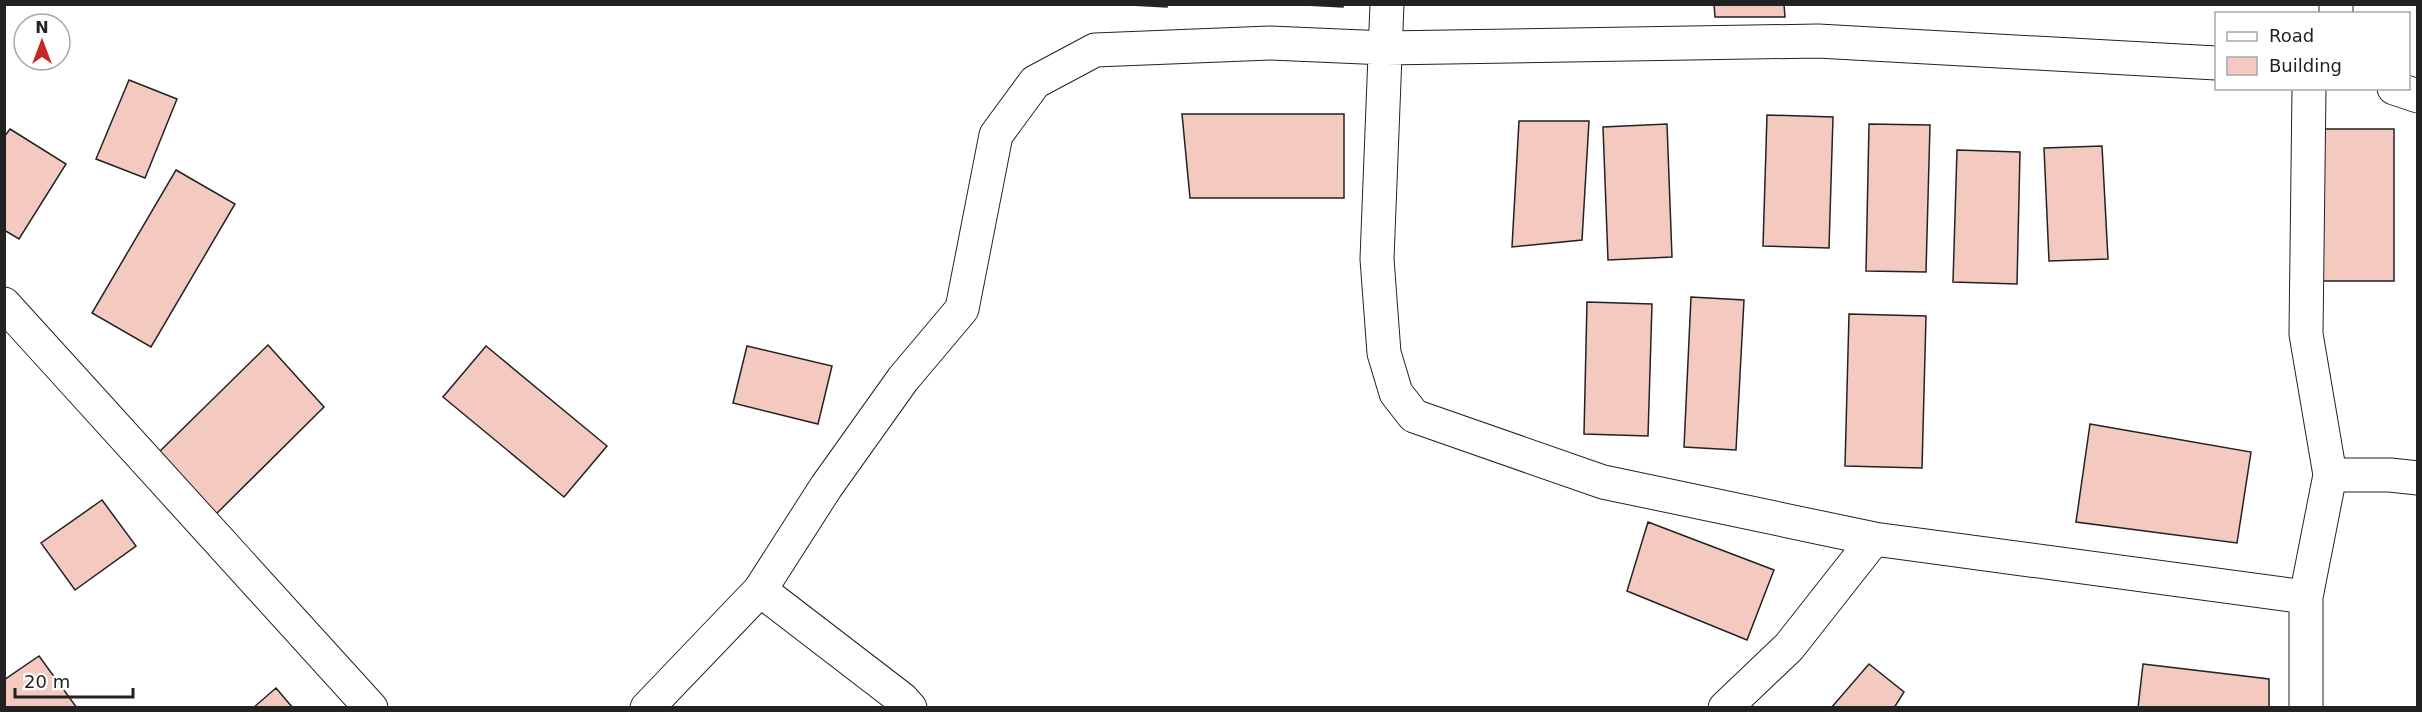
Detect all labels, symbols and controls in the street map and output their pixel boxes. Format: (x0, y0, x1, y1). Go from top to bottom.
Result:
north arrow (12, 12, 72, 72)
legend (2215, 12, 2410, 90)
text: N (35, 18, 49, 37)
text: Road (2269, 25, 2314, 46)
text: Building (2269, 55, 2342, 76)
scale bar (15, 661, 134, 699)
text: 20 m (24, 671, 70, 692)

